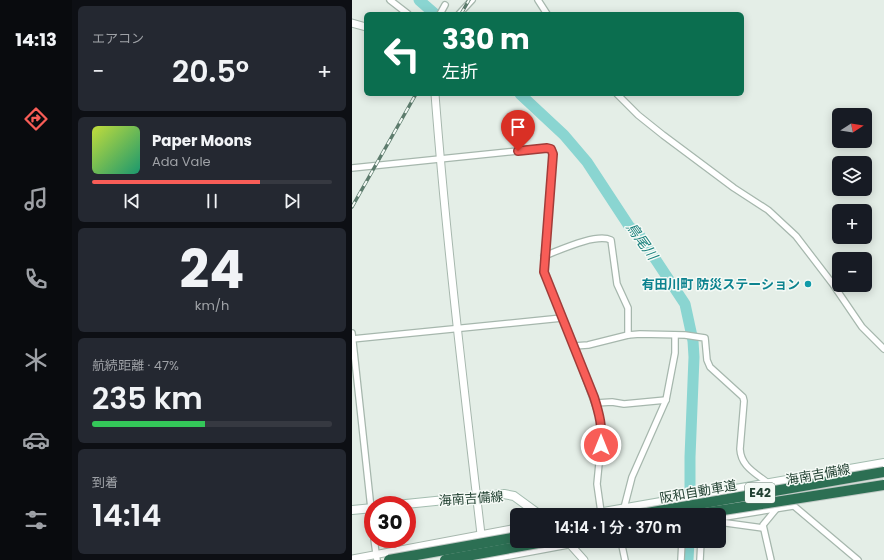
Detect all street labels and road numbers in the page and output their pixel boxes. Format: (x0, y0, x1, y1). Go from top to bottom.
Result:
street label: 海南吉備線 (784, 459, 852, 489)
street label: 阪和自動車道 (658, 475, 738, 508)
road number: E42 (745, 483, 775, 503)
street label: 海南吉備線 (438, 487, 504, 510)

